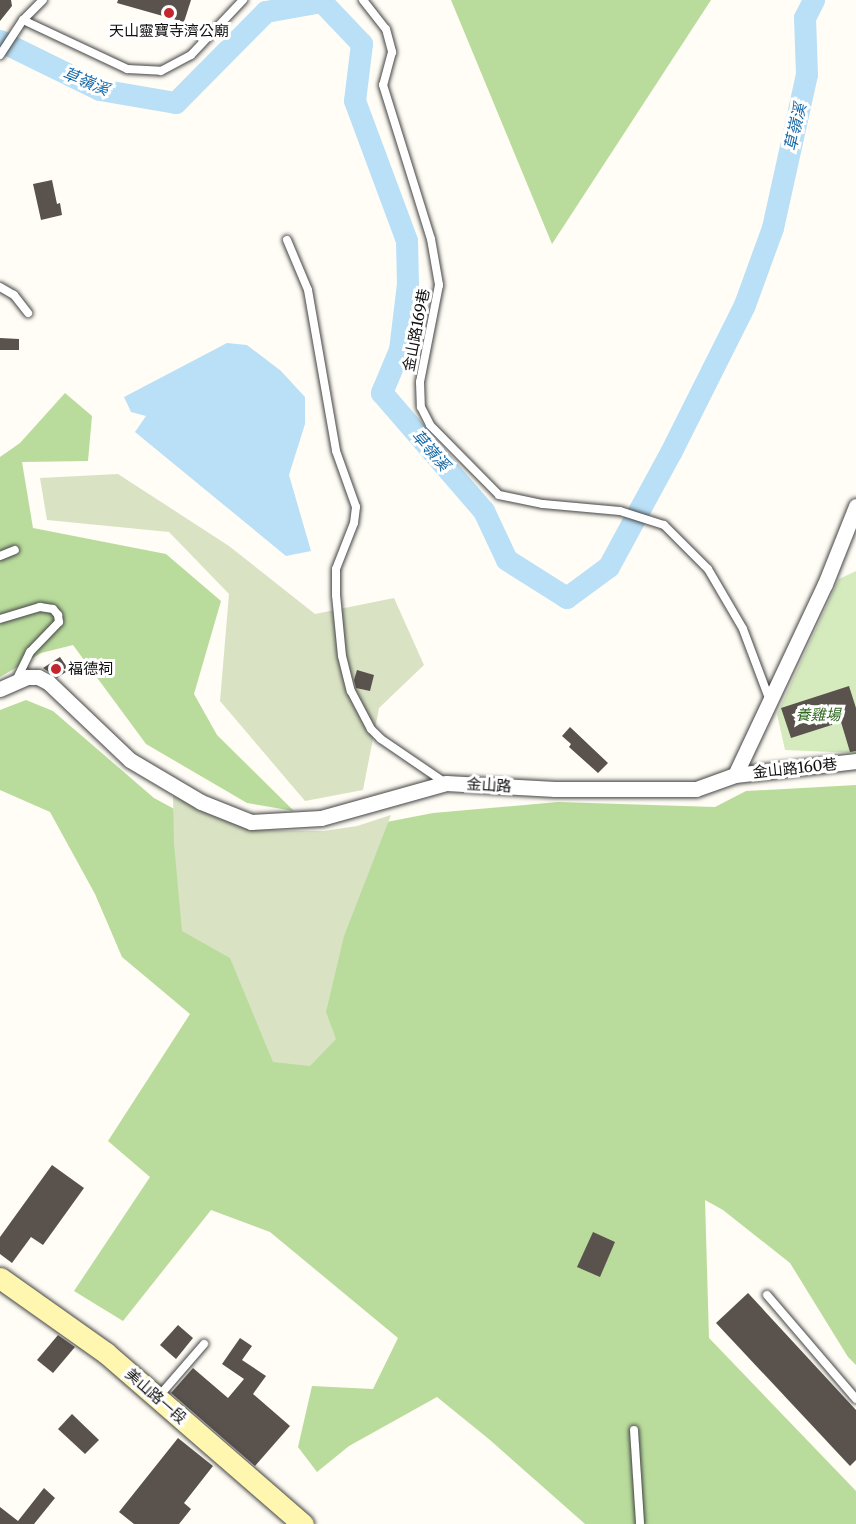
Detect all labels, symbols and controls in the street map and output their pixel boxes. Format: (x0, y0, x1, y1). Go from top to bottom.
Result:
marker: 天山靈寶寺濟公廟 (162, 6, 176, 20)
place label: 天山靈寶寺濟公廟 (109, 22, 229, 40)
water label: 草嶺溪 (60, 63, 112, 99)
water label: 草嶺溪 (780, 101, 810, 153)
street label: 金山路169巷 (399, 287, 433, 373)
water label: 草嶺溪 (408, 426, 454, 474)
place label: 福德祠 (68, 660, 113, 678)
marker: 福德祠 (49, 662, 63, 676)
park label: 養雞場 (796, 706, 840, 724)
street label: 金山路160巷 (752, 755, 838, 781)
street label: 金山路 (466, 775, 512, 795)
street label: 美山路一段 (122, 1365, 190, 1427)

